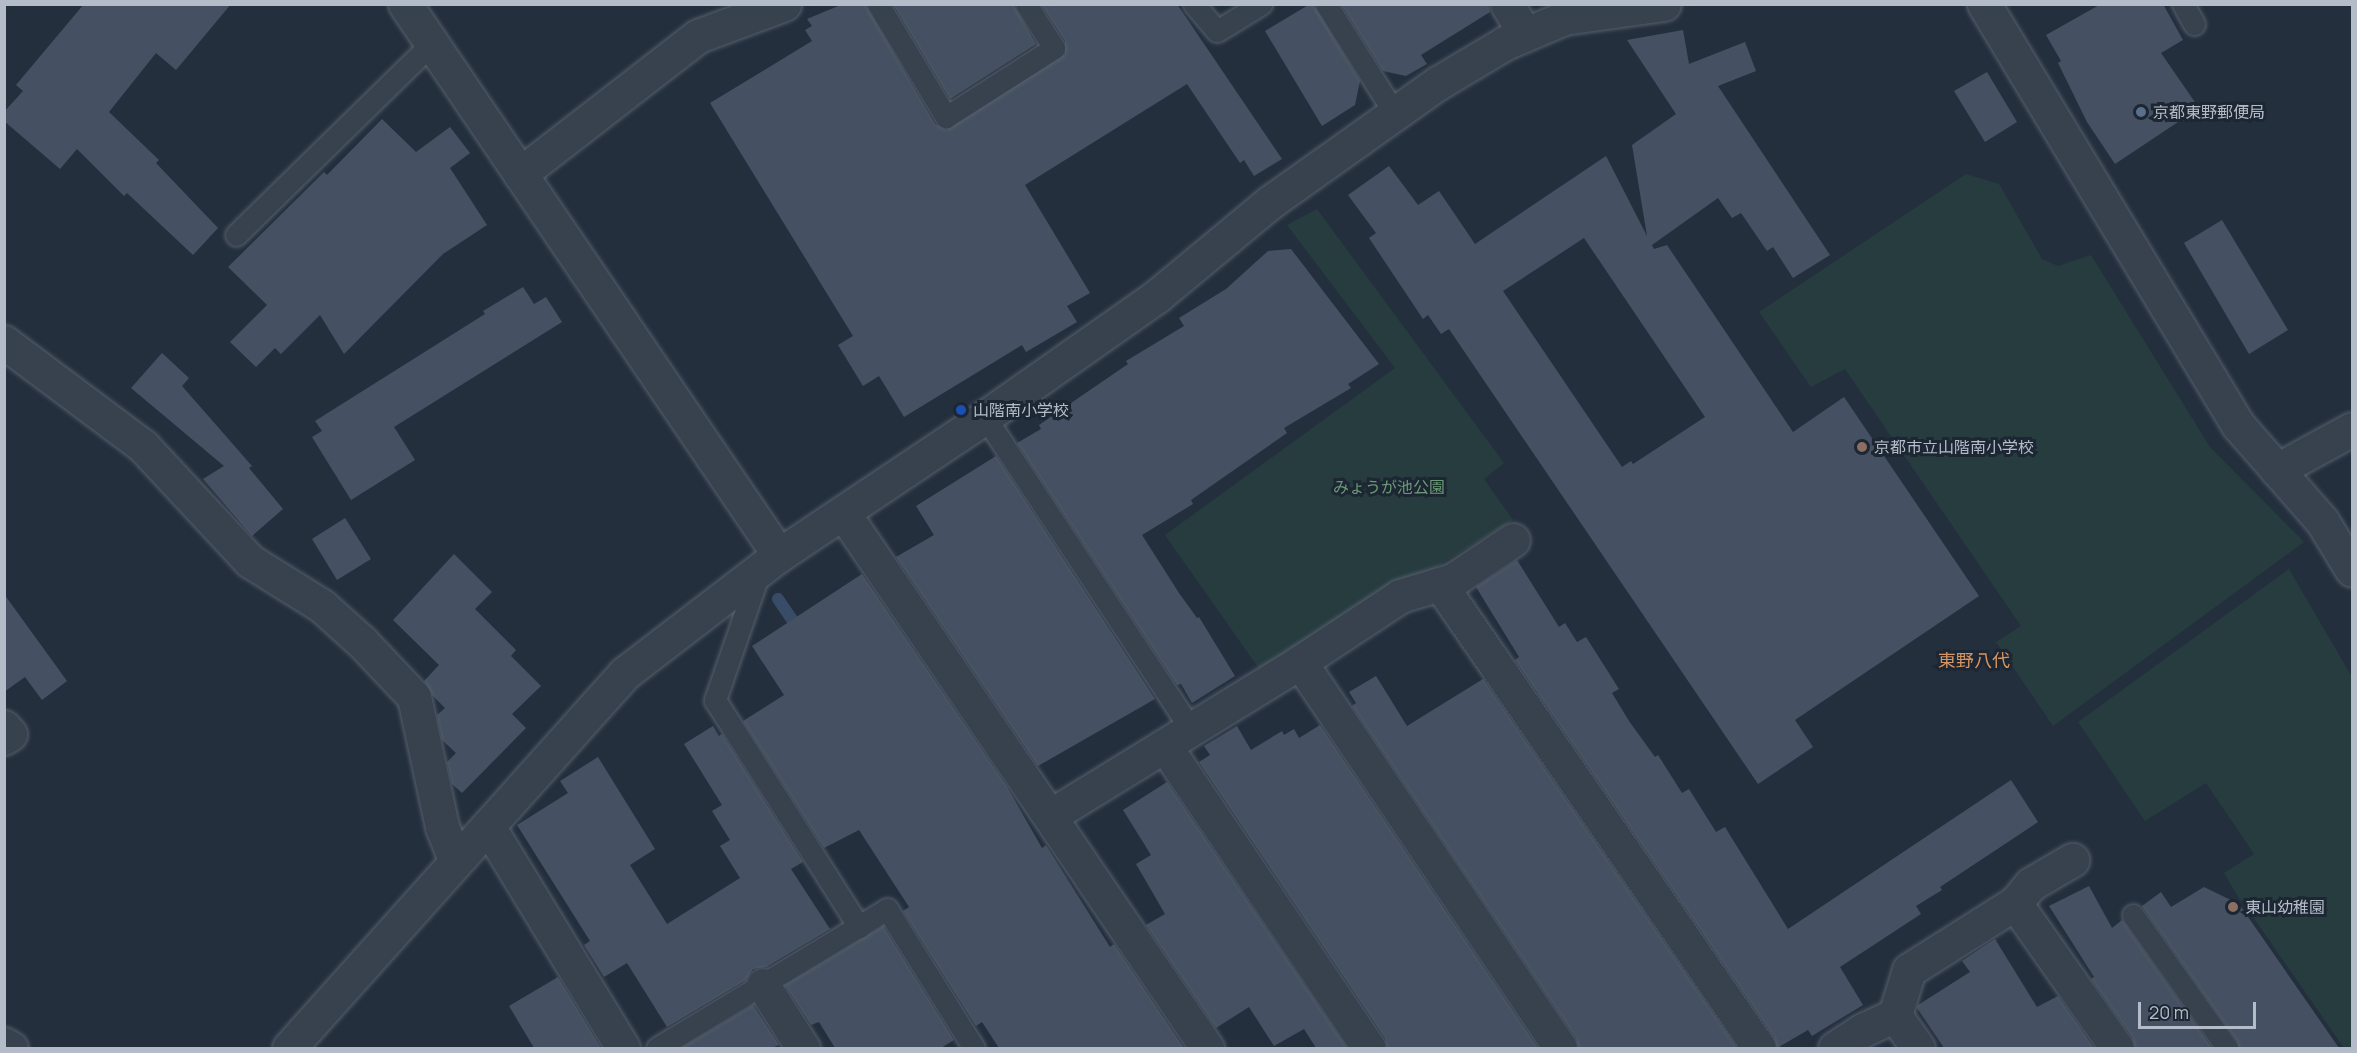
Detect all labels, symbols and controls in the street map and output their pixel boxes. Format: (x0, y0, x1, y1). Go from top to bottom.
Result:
place label: 京都東野郵便局 (2153, 102, 2265, 122)
marker: 京都東野郵便局 (2134, 105, 2148, 119)
place label: 山階南小学校 (973, 400, 1069, 420)
marker: 山階南小学校 (954, 403, 968, 417)
place label: 京都市立山階南小学校 (1874, 437, 2034, 457)
marker: 京都市立山階南小学校 (1855, 440, 1869, 454)
park label: みょうが池公園 (1333, 477, 1445, 497)
district label: 東野八代 (1938, 649, 2010, 671)
place label: 東山幼稚園 (2245, 897, 2325, 917)
marker: 東山幼稚園 (2226, 900, 2240, 914)
scale bar (2141, 990, 2260, 1028)
text: 20 m (2149, 1000, 2189, 1024)

